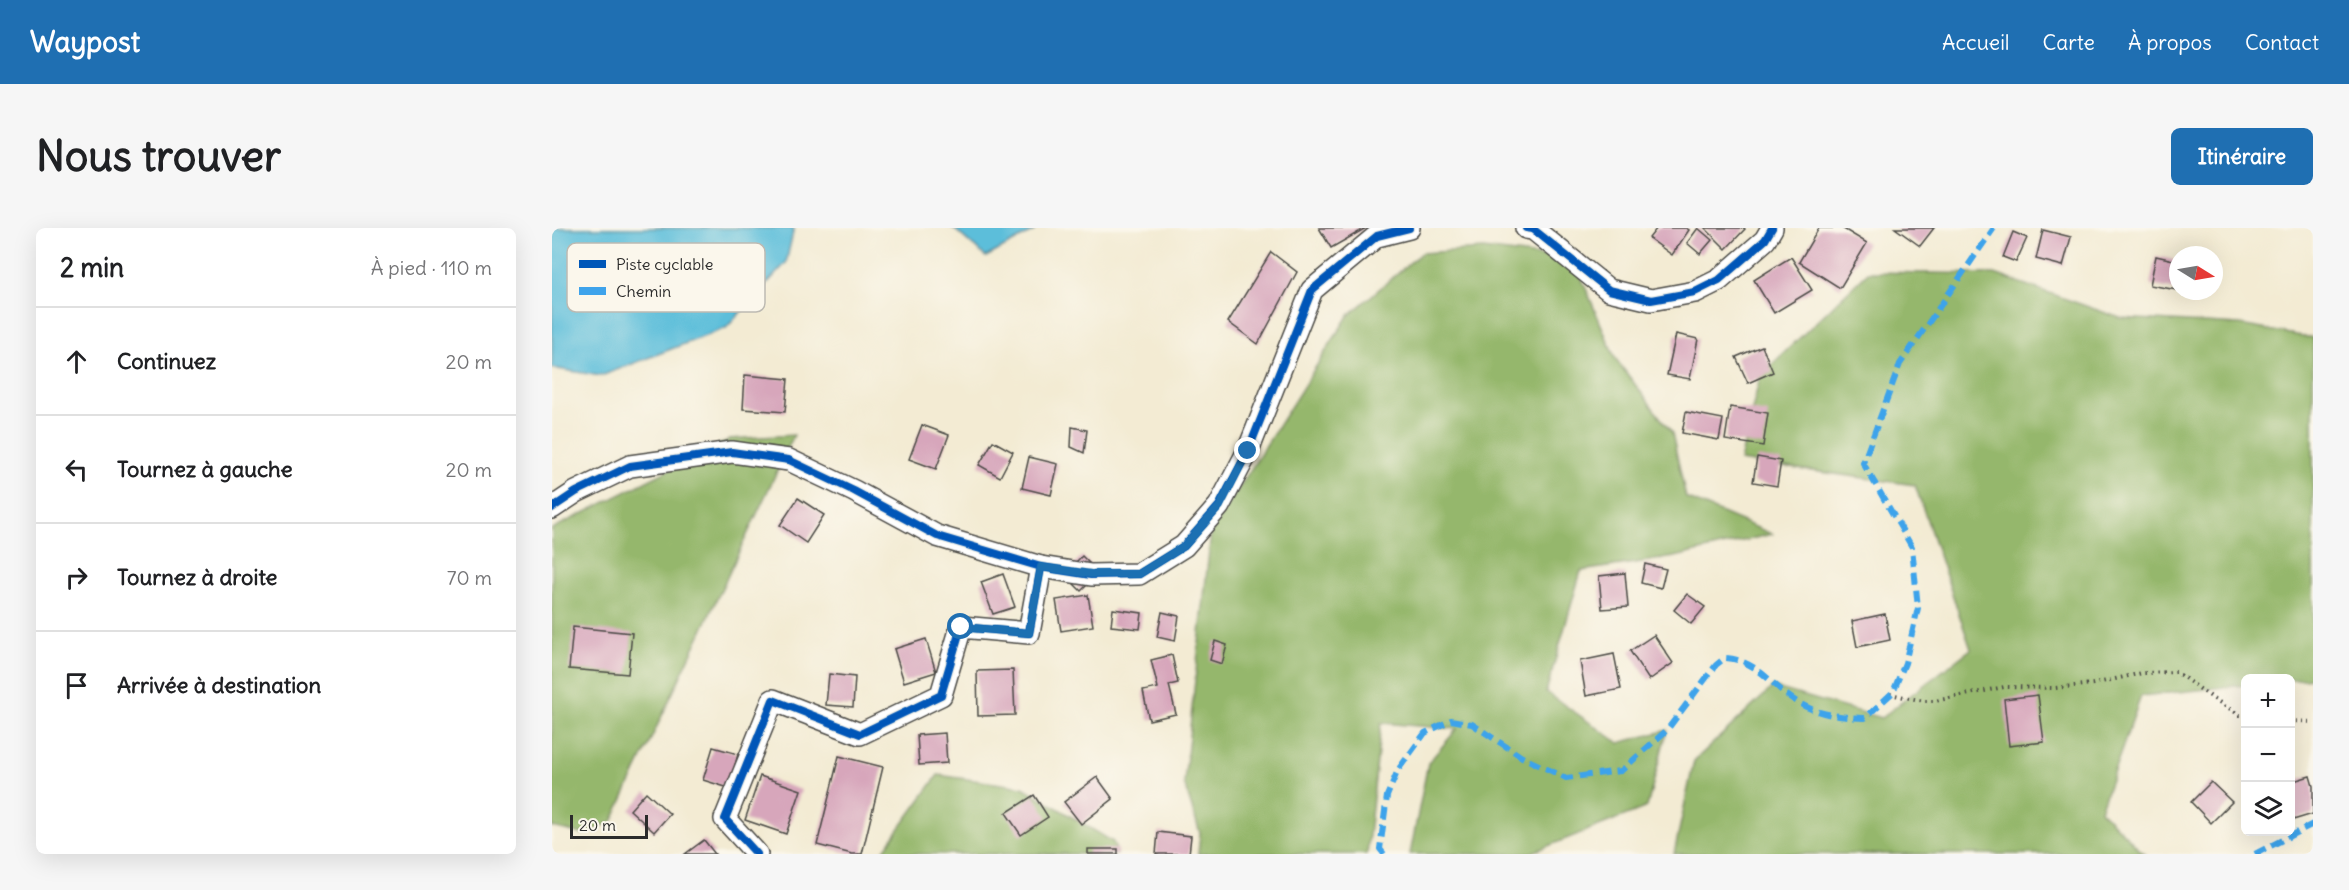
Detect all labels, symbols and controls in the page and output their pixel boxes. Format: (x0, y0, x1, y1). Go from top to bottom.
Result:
text: Waypost (30, 24, 140, 60)
text: Accueil (1942, 29, 2010, 56)
text: Carte (2043, 29, 2095, 56)
text: À propos (2128, 29, 2212, 56)
text: Contact (2245, 29, 2319, 56)
button: Itinéraire (2171, 128, 2313, 185)
text: Nous trouver (36, 130, 281, 182)
legend (567, 243, 765, 312)
north arrow (2169, 246, 2223, 300)
text: 2 min (60, 251, 124, 284)
text: Piste cyclable (616, 254, 713, 274)
text: À pied · 110 m (371, 255, 492, 280)
text: Chemin (616, 281, 671, 301)
icon: ahead (60, 345, 93, 378)
text: Continuez (117, 347, 216, 375)
text: 20 m (446, 349, 492, 374)
route end (1234, 437, 1260, 463)
icon: left (60, 453, 93, 486)
text: Tournez à gauche (117, 455, 293, 483)
text: 20 m (446, 457, 492, 482)
icon: right (60, 561, 93, 594)
text: Tournez à droite (117, 563, 277, 591)
text: 70 m (447, 565, 492, 590)
route start (947, 613, 973, 639)
icon: arrive (60, 669, 93, 702)
text: Arrivée à destination (117, 671, 321, 699)
map controls (2241, 674, 2295, 836)
button: + (2241, 674, 2295, 728)
button: − (2241, 728, 2295, 782)
button: layers (2241, 782, 2295, 836)
scale bar (570, 812, 648, 840)
text: 20 m (579, 815, 616, 835)

